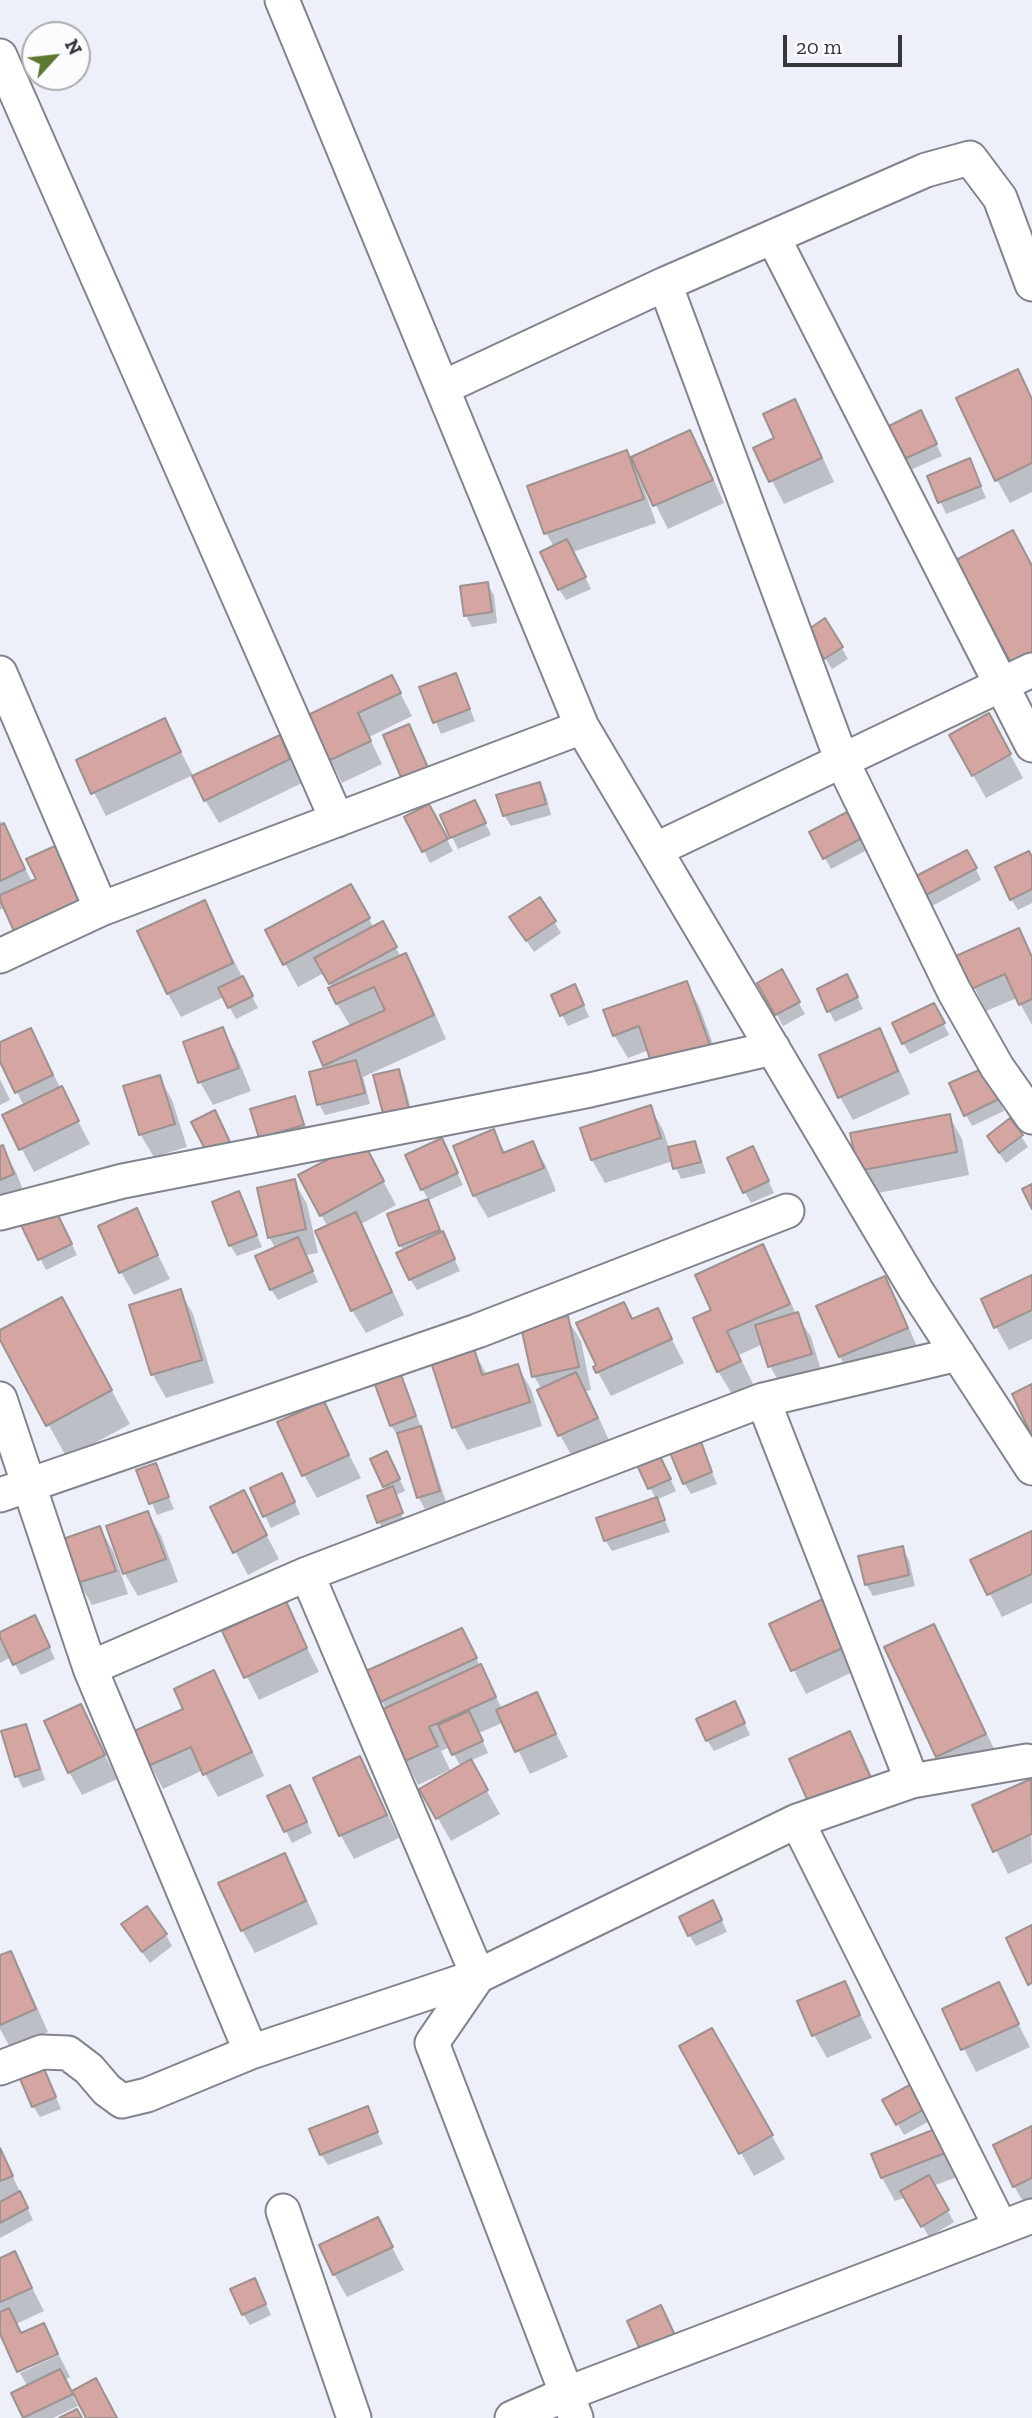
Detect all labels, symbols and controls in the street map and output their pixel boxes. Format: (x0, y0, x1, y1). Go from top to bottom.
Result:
north arrow (21, 21, 91, 91)
scale bar (787, 21, 906, 65)
text: 20 m (796, 34, 842, 59)
text: N (60, 35, 87, 59)

